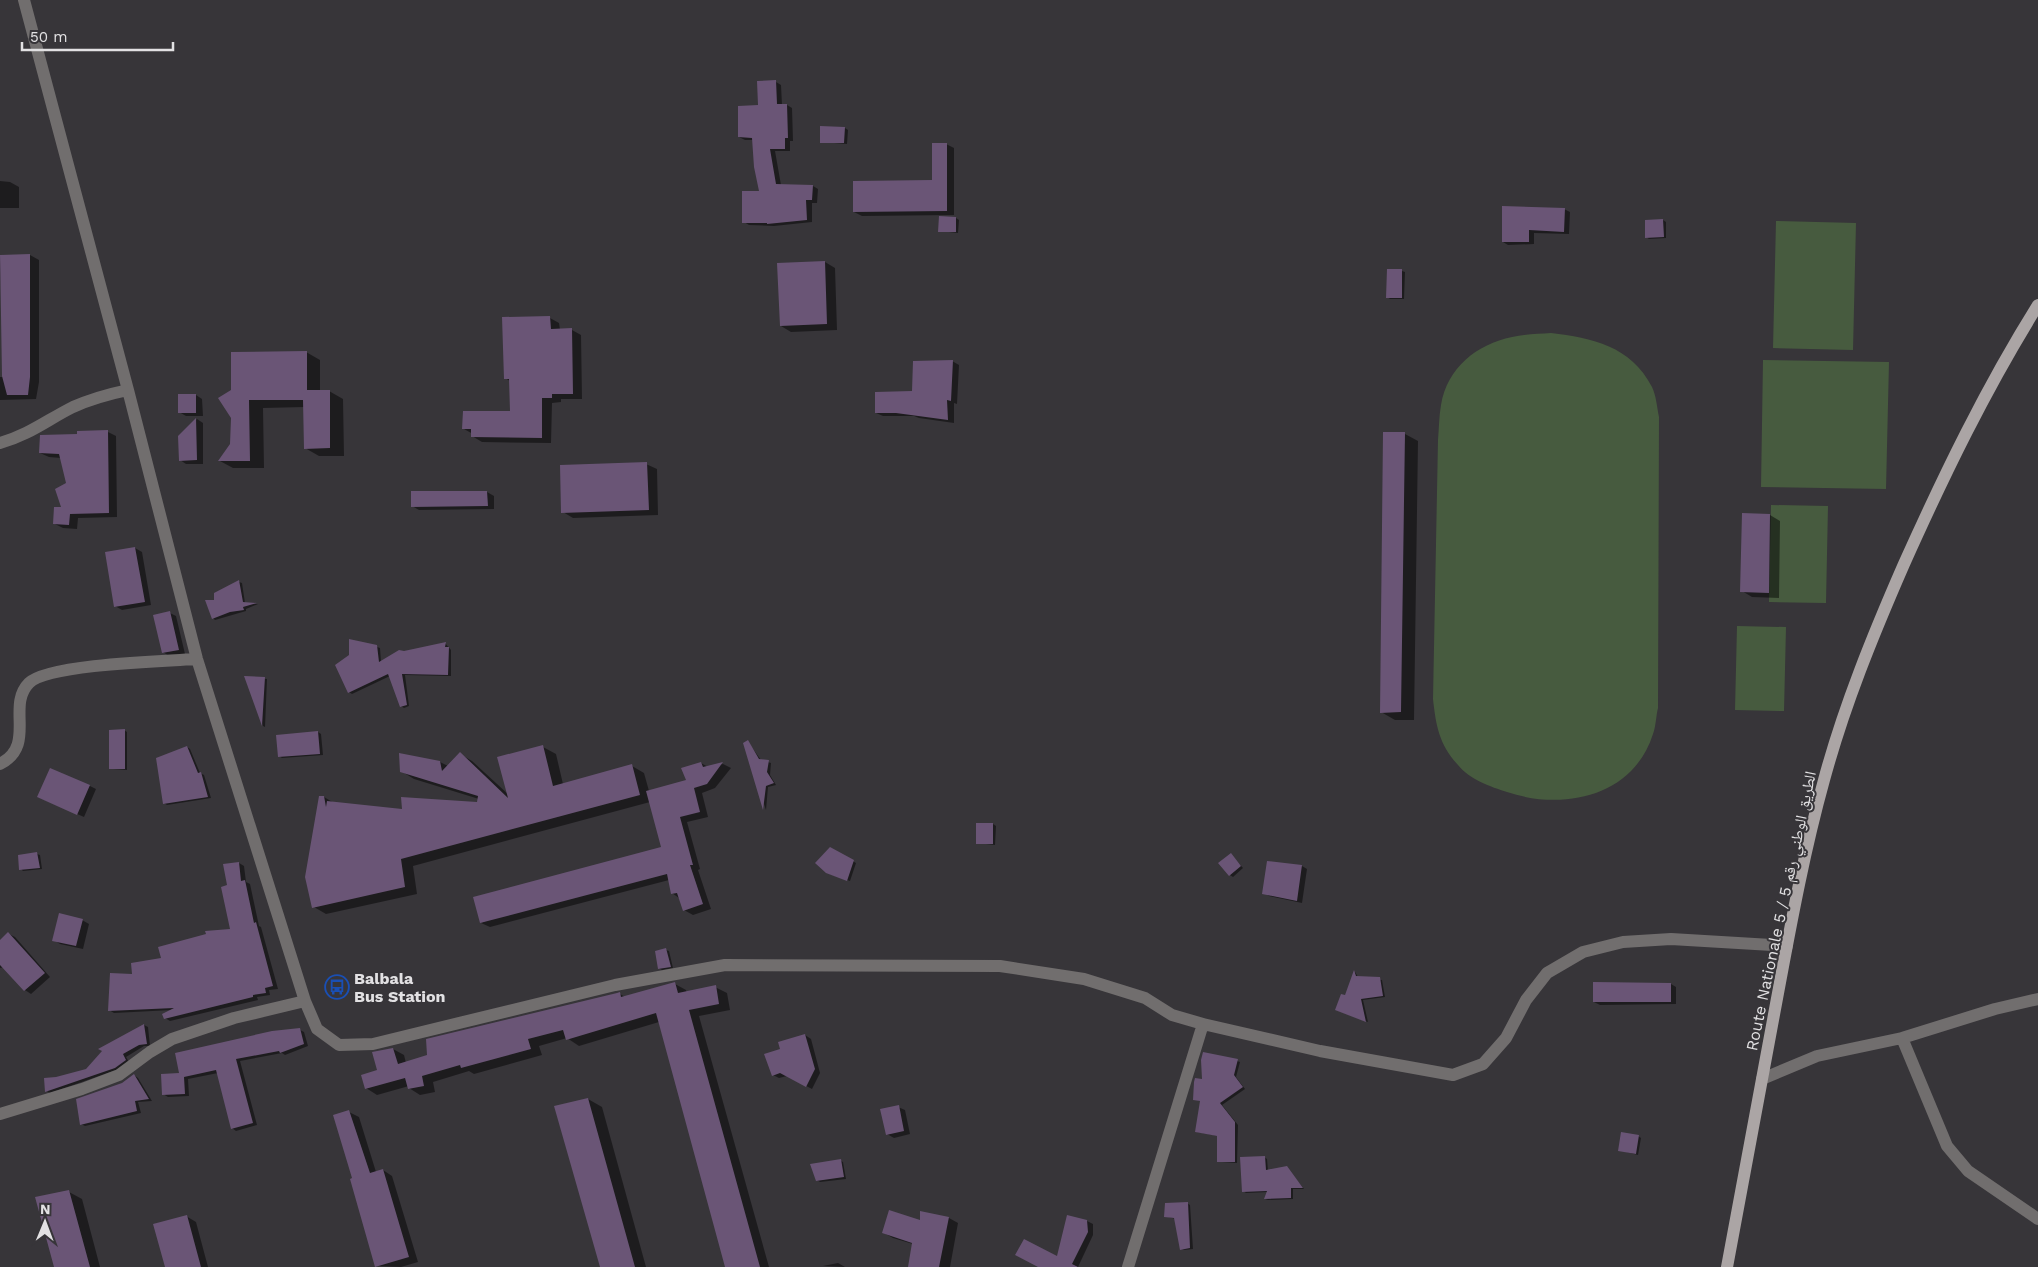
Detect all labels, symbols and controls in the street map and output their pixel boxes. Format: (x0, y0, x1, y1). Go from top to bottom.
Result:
scale bar (22, 20, 174, 52)
text: 50 m (30, 28, 67, 46)
street label: Route Nationale 5 / الطريق الوطني رقم 5 (1742, 769, 1823, 1053)
place label: Balbala Bus Station (354, 969, 446, 1006)
bus stop icon: Balbala Bus Station (324, 974, 350, 1000)
north arrow (20, 1197, 70, 1247)
text: N (40, 1201, 51, 1217)

